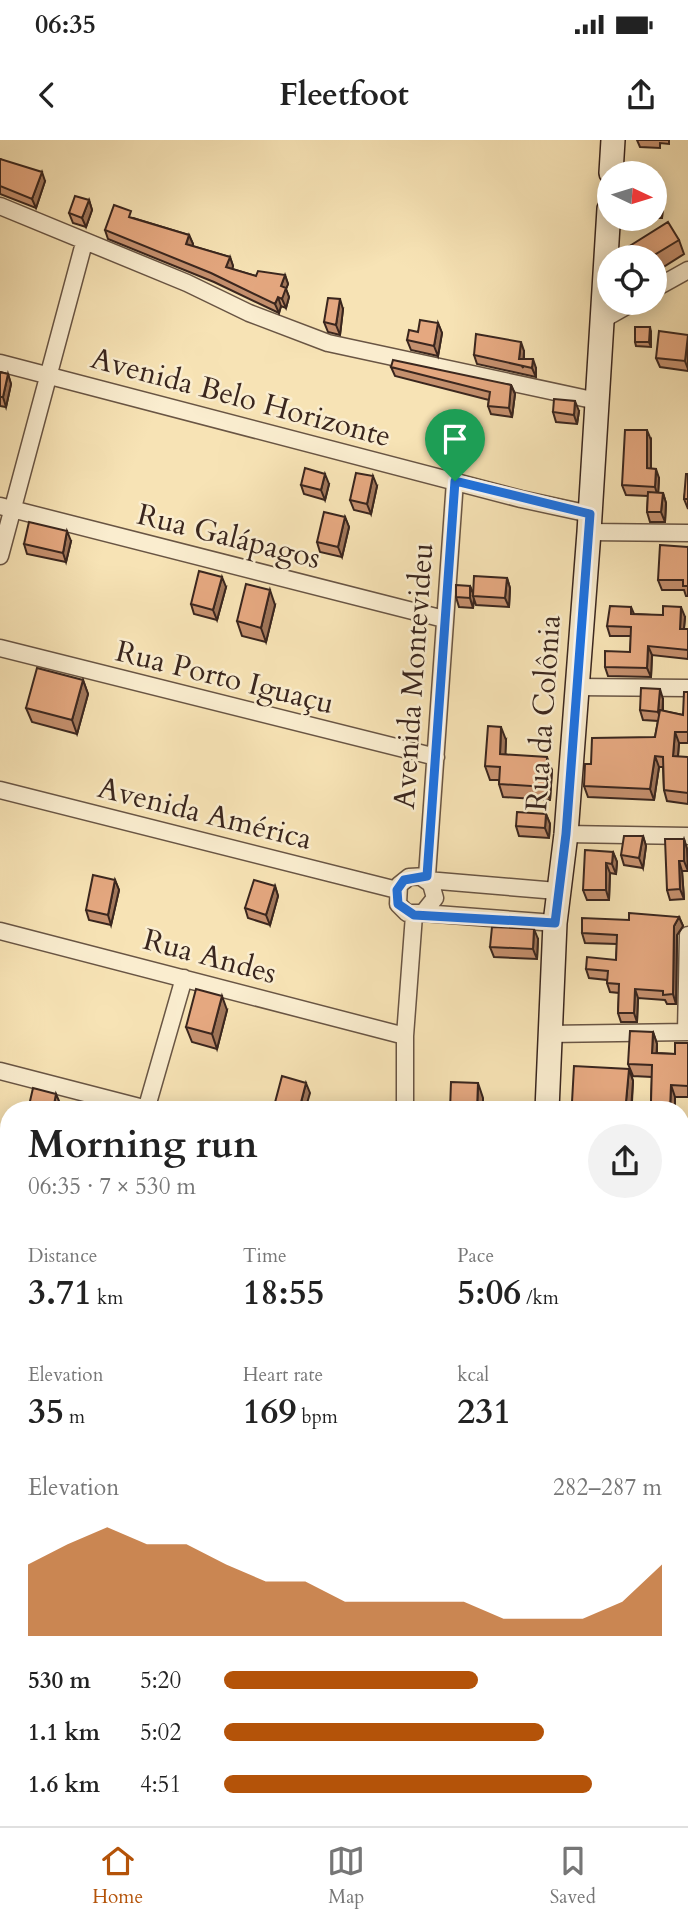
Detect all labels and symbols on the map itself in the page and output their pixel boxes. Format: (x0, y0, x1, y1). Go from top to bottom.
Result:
north arrow (597, 161, 667, 231)
street label: Avenida Belo Horizonte (86, 338, 395, 457)
pin (425, 409, 485, 481)
street label: Rua Galápagos (133, 494, 325, 579)
street label: Avenida Montevideu (384, 541, 443, 811)
street label: Rua da Colônia (516, 613, 571, 813)
street label: Rua Porto Iguaçu (111, 631, 338, 724)
street label: Avenida América (94, 767, 316, 860)
street label: Rua Andes (139, 919, 281, 994)

